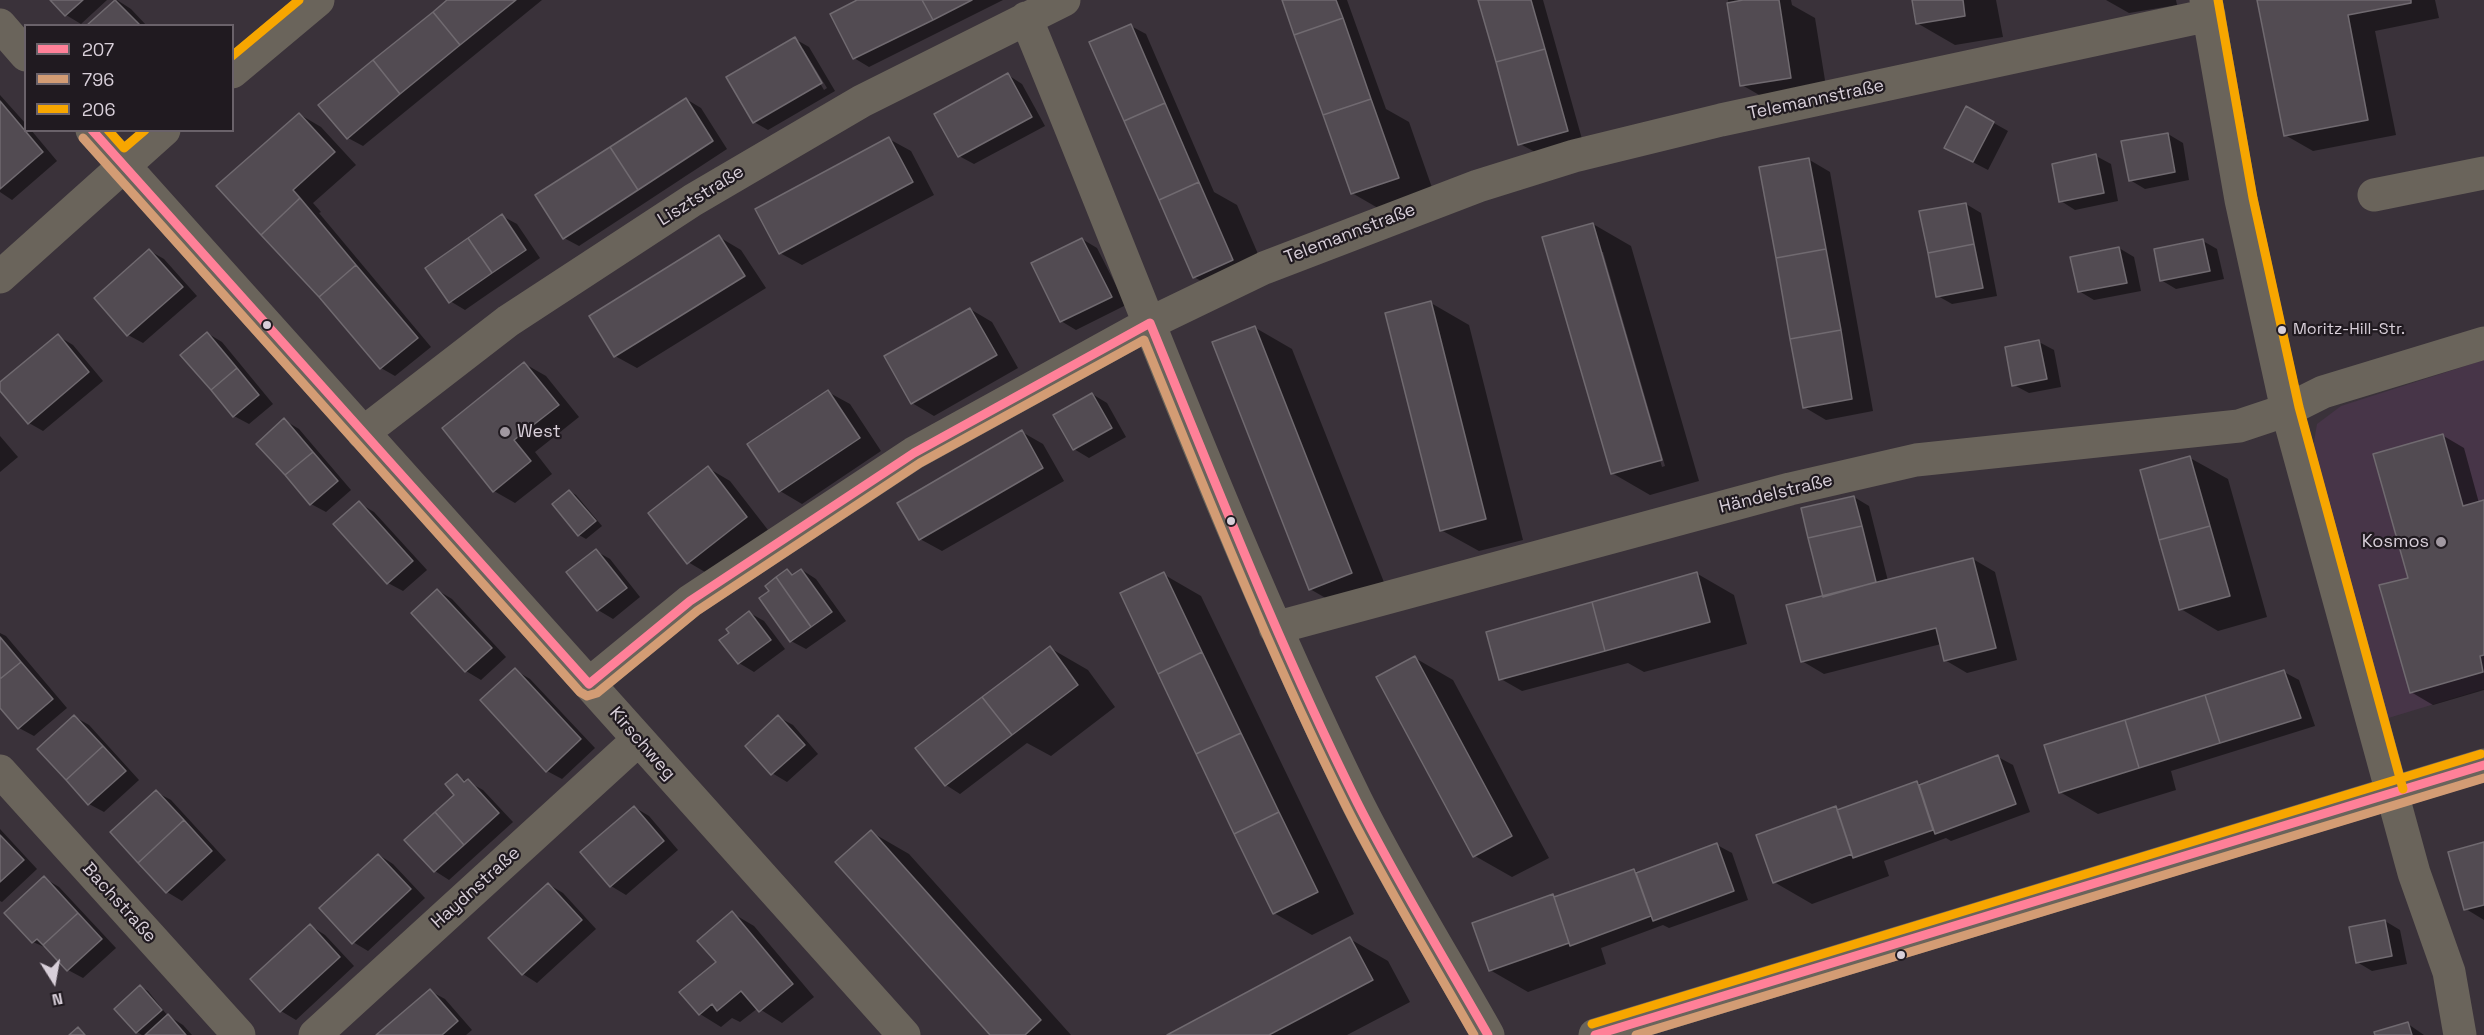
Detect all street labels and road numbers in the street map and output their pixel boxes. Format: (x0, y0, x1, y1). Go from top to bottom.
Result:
street label: Telemannstraße (1746, 75, 1886, 125)
street label: Lisztstraße (654, 161, 748, 231)
street label: Telemannstraße (1281, 199, 1419, 269)
street label: Händelstraße (1717, 469, 1835, 519)
street label: Kirschweg (604, 703, 680, 785)
street label: Haydnstraße (427, 843, 525, 933)
street label: Bachstraße (77, 859, 161, 947)

